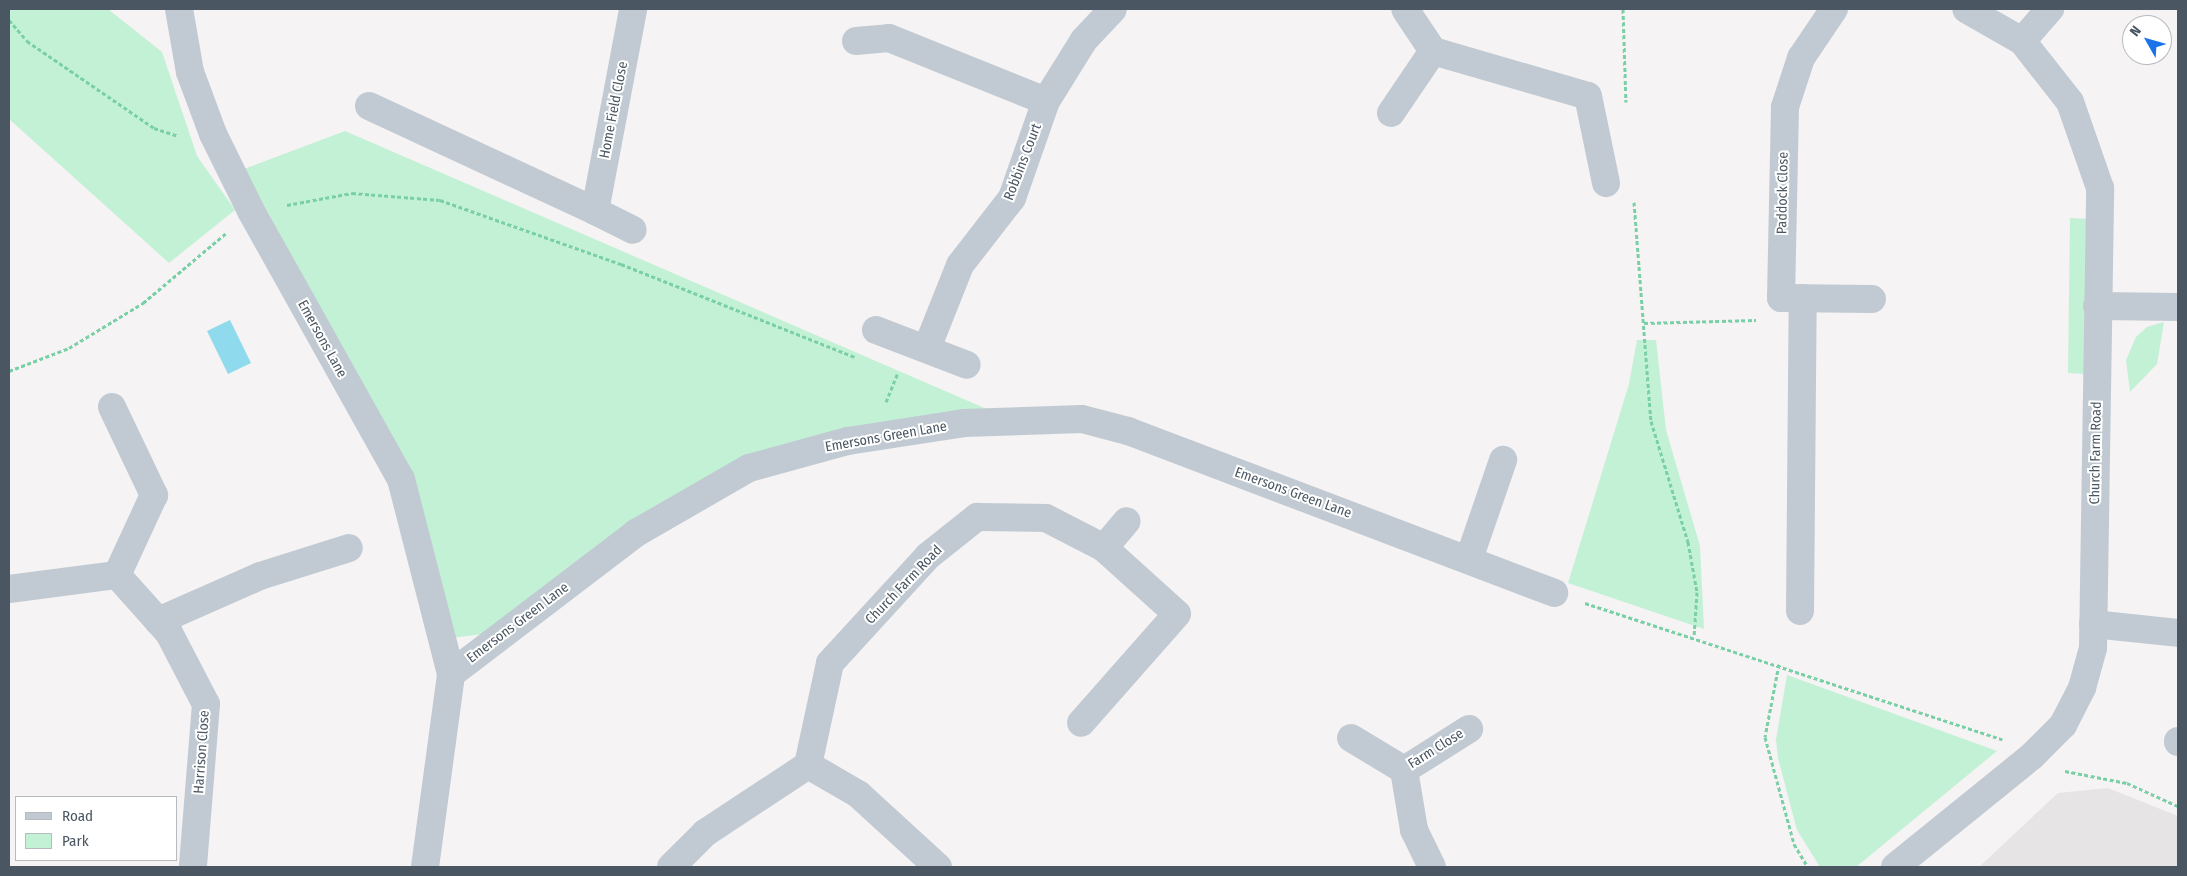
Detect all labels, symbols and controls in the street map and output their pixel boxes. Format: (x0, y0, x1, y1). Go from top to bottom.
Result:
north arrow (2122, 15, 2172, 65)
text: N (2126, 23, 2145, 40)
street label: Home Field Close (596, 60, 632, 160)
street label: Robbins Court (1001, 121, 1045, 203)
street label: Paddock Close (1774, 152, 1792, 234)
street label: Emersons Lane (294, 297, 350, 381)
street label: Church Farm Road (2087, 401, 2105, 505)
street label: Emersons Green Lane (824, 418, 948, 456)
street label: Emersons Green Lane (1232, 464, 1354, 522)
street label: Church Farm Road (862, 542, 946, 628)
street label: Emersons Green Lane (464, 579, 572, 667)
street label: Harrison Close (191, 710, 213, 794)
street label: Farm Close (1405, 725, 1467, 773)
legend (15, 796, 178, 861)
text: Road (62, 807, 93, 825)
text: Park (62, 832, 89, 850)

